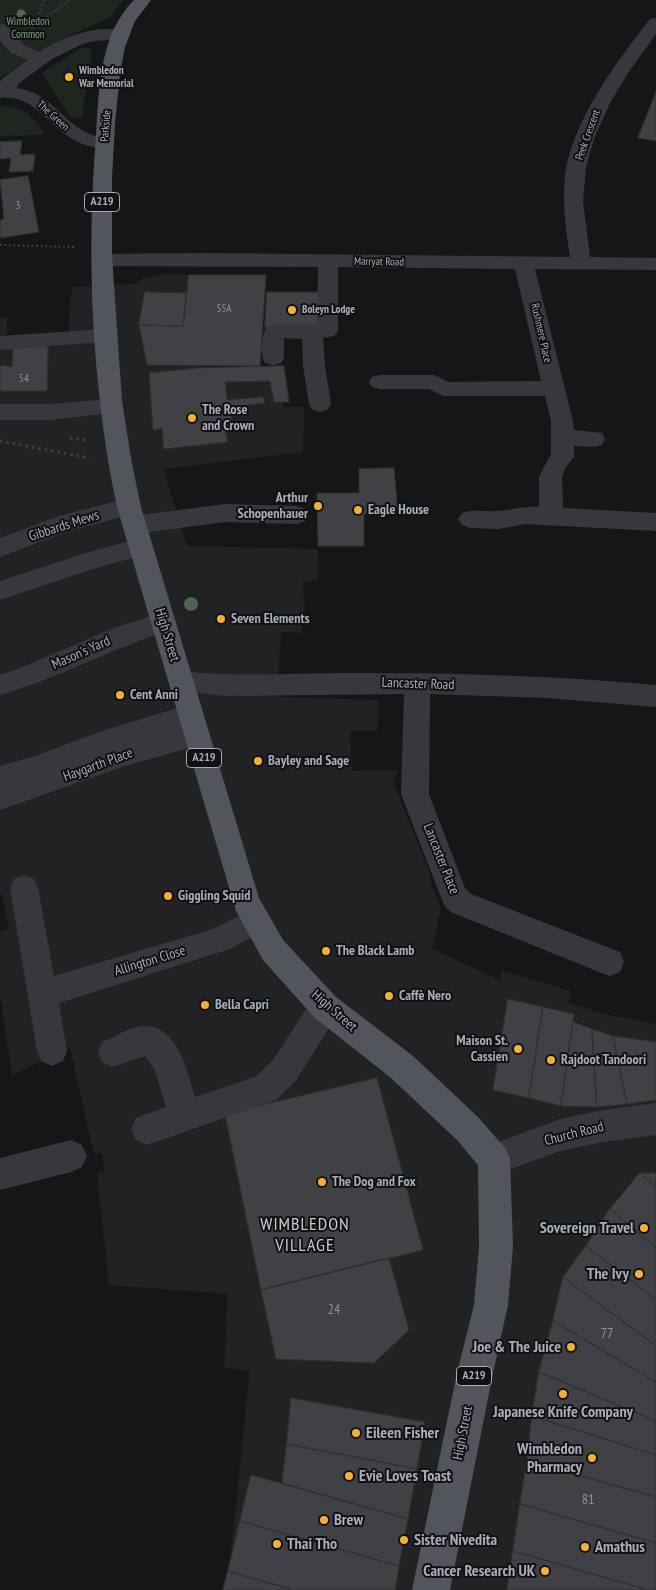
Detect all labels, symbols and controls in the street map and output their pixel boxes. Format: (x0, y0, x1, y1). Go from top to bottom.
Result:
park label: Wimbledon Common (6, 15, 50, 41)
place label: Wimbledon War Memorial (79, 64, 134, 90)
marker: Wimbledon War Memorial (63, 71, 75, 83)
street label: The Green (34, 98, 72, 134)
street label: Peek Crescent (573, 108, 603, 162)
street label: Parkside (98, 110, 114, 142)
road number: A219 (84, 192, 120, 212)
house number: 3 (16, 199, 20, 213)
street label: Marryat Road (354, 255, 404, 269)
house number: 55A (216, 302, 232, 316)
street label: Rushmere Place (528, 302, 554, 364)
place label: Boleyn Lodge (302, 303, 355, 317)
marker: Boleyn Lodge (286, 304, 298, 316)
house number: 54 (19, 372, 29, 386)
place label: The Rose and Crown (202, 402, 254, 434)
marker: The Rose and Crown (186, 412, 198, 424)
place label: Arthur Schopenhauer (237, 490, 308, 522)
marker: Arthur Schopenhauer (312, 500, 324, 512)
place label: Eagle House (368, 502, 429, 518)
marker: Eagle House (352, 504, 364, 516)
street label: Gibbards Mews (27, 507, 101, 545)
street label: High Street (151, 606, 183, 664)
place label: Seven Elements (231, 611, 310, 627)
marker: Seven Elements (215, 613, 227, 625)
street label: Mason's Yard (49, 633, 113, 673)
street label: Lancaster Road (381, 674, 455, 694)
place label: Cent Anni (130, 687, 178, 703)
marker: Cent Anni (114, 689, 126, 701)
street label: Haygarth Place (61, 745, 135, 785)
road number: A219 (186, 748, 222, 768)
place label: Bayley and Sage (268, 753, 349, 769)
marker: Bayley and Sage (252, 755, 264, 767)
street label: Lancaster Place (419, 821, 463, 897)
place label: Giggling Squid (178, 888, 250, 904)
marker: Giggling Squid (162, 890, 174, 902)
street label: Allington Close (112, 942, 188, 980)
place label: The Black Lamb (336, 943, 415, 959)
marker: The Black Lamb (320, 945, 332, 957)
street label: High Street (308, 987, 360, 1035)
place label: Caffè Nero (399, 988, 451, 1004)
marker: Caffè Nero (383, 990, 395, 1002)
place label: Bella Capri (215, 997, 269, 1013)
marker: Bella Capri (199, 999, 211, 1011)
place label: Maison St. Cassien (456, 1033, 508, 1066)
marker: Maison St. Cassien (512, 1043, 524, 1055)
place label: Rajdoot Tandoori (561, 1052, 646, 1068)
marker: Rajdoot Tandoori (545, 1054, 557, 1066)
street label: Church Road (543, 1119, 605, 1149)
place label: The Dog and Fox (332, 1174, 416, 1190)
marker: The Dog and Fox (316, 1176, 328, 1188)
district label: WIMBLEDON VILLAGE (259, 1214, 351, 1256)
place label: Sovereign Travel (540, 1218, 634, 1238)
marker: Sovereign Travel (638, 1222, 650, 1234)
place label: The Ivy (587, 1264, 629, 1284)
marker: The Ivy (633, 1268, 645, 1280)
house number: 24 (328, 1302, 340, 1318)
house number: 77 (601, 1326, 613, 1342)
place label: Joe & The Juice (473, 1337, 561, 1357)
marker: Joe & The Juice (565, 1341, 577, 1353)
road number: A219 (456, 1366, 492, 1385)
marker: Japanese Knife Company (557, 1388, 569, 1400)
place label: Japanese Knife Company (493, 1402, 633, 1422)
street label: High Street (450, 1405, 476, 1461)
place label: Eileen Fisher (366, 1423, 439, 1443)
marker: Eileen Fisher (350, 1427, 362, 1439)
place label: Wimbledon Pharmacy (517, 1439, 582, 1477)
marker: Wimbledon Pharmacy (586, 1452, 598, 1464)
place label: Evie Loves Toast (359, 1466, 451, 1486)
marker: Evie Loves Toast (343, 1470, 355, 1482)
house number: 81 (582, 1492, 594, 1508)
place label: Brew (334, 1510, 363, 1530)
marker: Brew (318, 1514, 330, 1526)
place label: Sister Nivedita (414, 1530, 497, 1550)
place label: Thai Tho (287, 1534, 337, 1554)
marker: Sister Nivedita (398, 1534, 410, 1546)
place label: Amathus (595, 1537, 645, 1557)
marker: Thai Tho (271, 1538, 283, 1550)
marker: Amathus (579, 1541, 591, 1553)
place label: Cancer Research UK (423, 1561, 535, 1581)
marker: Cancer Research UK (539, 1565, 551, 1577)

